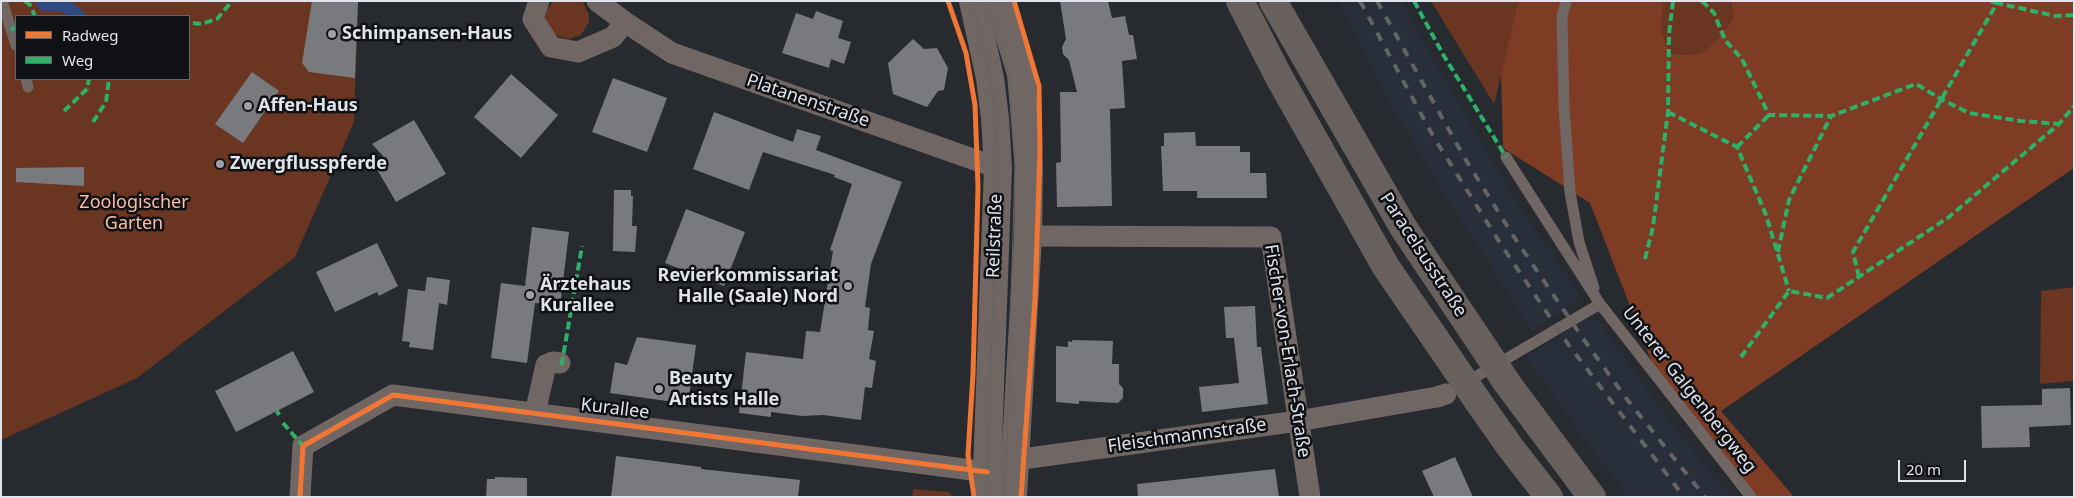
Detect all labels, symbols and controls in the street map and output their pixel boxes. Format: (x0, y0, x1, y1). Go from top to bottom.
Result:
legend (15, 15, 190, 80)
place label: Schimpansen-Haus (342, 23, 512, 45)
text: Radweg (62, 25, 118, 45)
marker: Schimpansen-Haus (326, 28, 338, 40)
text: Weg (62, 50, 93, 70)
street label: Platanenstraße (744, 70, 872, 132)
place label: Affen-Haus (258, 95, 358, 117)
marker: Affen-Haus (242, 100, 254, 112)
place label: Zwergflusspferde (230, 153, 387, 175)
marker: Zwergflusspferde (214, 158, 226, 170)
street label: Paracelsusstraße (1375, 189, 1471, 321)
park label: Zoologischer Garten (79, 192, 189, 234)
street label: Reilstraße (983, 193, 1007, 279)
street label: Fischer-von-Erlach-Straße (1259, 243, 1315, 459)
place label: Revierkommissariat Halle (Saale) Nord (658, 265, 838, 308)
place label: Ärztehaus Kurallee (540, 274, 631, 316)
marker: Revierkommissariat Halle (Saale) Nord (842, 280, 854, 292)
marker: Ärztehaus Kurallee (524, 289, 536, 301)
street label: Unterer Galgenbergweg (1617, 302, 1761, 478)
place label: Beauty Artists Halle (669, 368, 779, 410)
marker: Beauty Artists Halle (653, 383, 665, 395)
street label: Kurallee (579, 394, 651, 424)
street label: Fleischmannstraße (1106, 414, 1268, 458)
scale bar (1900, 450, 1968, 482)
text: 20 m (1906, 459, 1941, 479)

